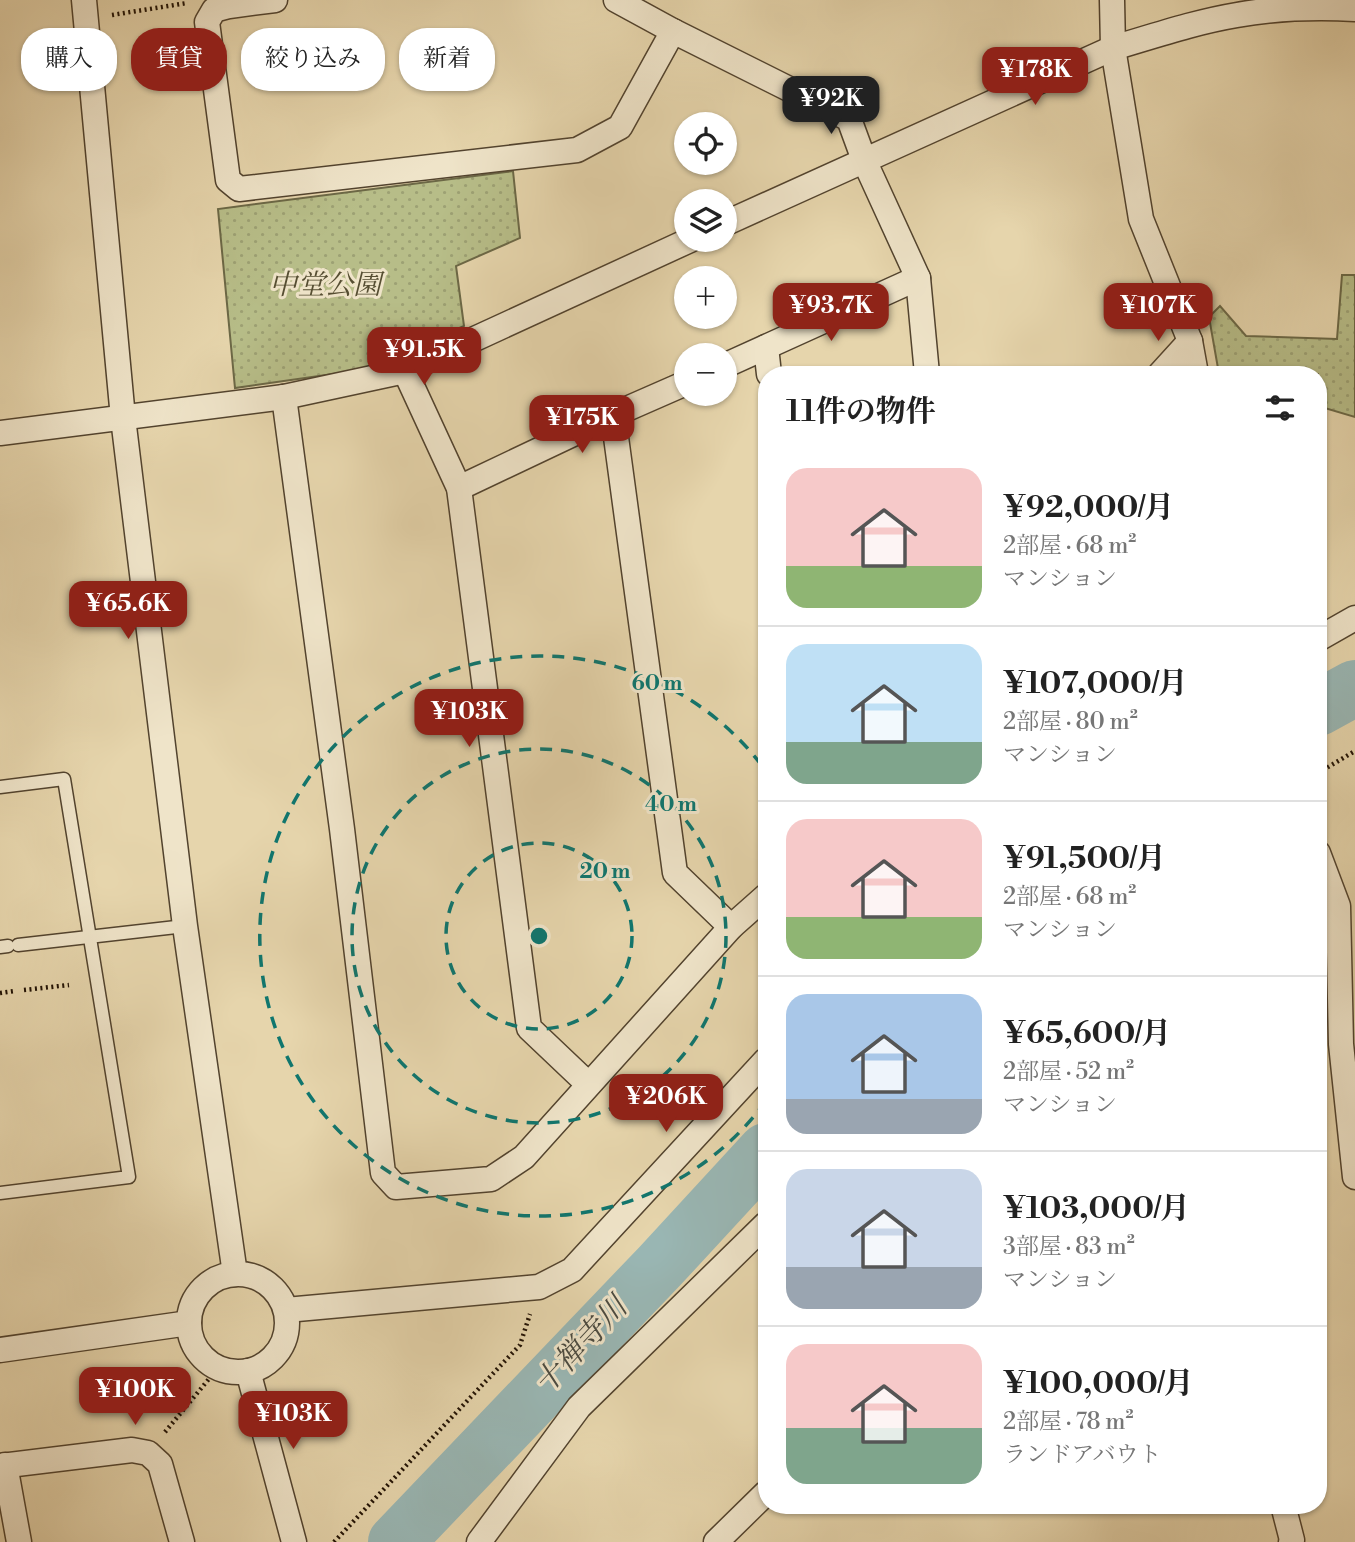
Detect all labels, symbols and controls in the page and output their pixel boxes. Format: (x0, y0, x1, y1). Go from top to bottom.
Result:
chip: 購入 (21, 28, 117, 91)
chip: 賃貸 (131, 28, 227, 91)
chip: 絞り込み (241, 28, 385, 91)
chip: 新着 (399, 28, 495, 91)
pin: ¥178K (986, 48, 1084, 107)
text: ¥178K (998, 56, 1072, 84)
pin: ¥92K (790, 76, 872, 136)
text: ¥92K (798, 85, 864, 113)
map controls (674, 112, 737, 406)
button: locate (674, 112, 737, 175)
button: layers (674, 189, 737, 252)
button: + (674, 266, 737, 329)
park label: 中堂公園 (269, 268, 385, 303)
pin: ¥93.7K (774, 284, 888, 343)
pin: ¥107K (1109, 284, 1207, 343)
text: ¥93.7K (789, 292, 873, 320)
text: ¥107K (1120, 292, 1196, 320)
pin: ¥91.5K (367, 328, 481, 387)
text: ¥91.5K (383, 336, 465, 364)
button: − (674, 343, 737, 406)
icon: filters (1261, 389, 1299, 427)
text: 11件の物件 (786, 393, 936, 431)
pin: ¥175K (533, 396, 631, 455)
text: ¥175K (545, 404, 619, 432)
text: ¥92,000/月 (1003, 489, 1174, 527)
icon: home (842, 496, 926, 580)
text: 2部屋 · 68 m² (1003, 532, 1136, 560)
text: マンション (1003, 565, 1117, 593)
pin: ¥65.6K (71, 582, 185, 641)
text: ¥65.6K (85, 590, 171, 618)
text: ¥107,000/月 (1003, 665, 1188, 703)
text: 60 m (632, 671, 682, 697)
icon: home (842, 672, 926, 756)
pin: ¥103K (420, 690, 518, 749)
text: ¥103K (430, 698, 508, 726)
text: 2部屋 · 80 m² (1003, 708, 1138, 736)
text: マンション (1003, 741, 1117, 769)
text: 40 m (645, 792, 697, 818)
text: ¥91,500/月 (1003, 840, 1166, 878)
icon: home (842, 847, 926, 931)
text: 20 m (580, 859, 630, 885)
text: 2部屋 · 68 m² (1003, 883, 1136, 911)
text: マンション (1003, 916, 1117, 944)
centre of rings (527, 924, 551, 948)
text: ¥65,600/月 (1003, 1015, 1171, 1053)
icon: home (842, 1022, 926, 1106)
text: 2部屋 · 52 m² (1003, 1058, 1134, 1086)
pin: ¥206K (617, 1074, 715, 1134)
text: ¥206K (625, 1083, 707, 1111)
text: マンション (1003, 1091, 1117, 1119)
text: ¥103,000/月 (1003, 1190, 1190, 1228)
icon: home (842, 1197, 926, 1281)
text: 3部屋 · 83 m² (1003, 1233, 1135, 1261)
text: マンション (1003, 1266, 1117, 1294)
water label: 十禅寺川 (526, 1287, 638, 1403)
text: ¥100,000/月 (1003, 1365, 1193, 1403)
pin: ¥100K (86, 1368, 184, 1427)
icon: home (842, 1372, 926, 1456)
text: ¥100K (95, 1376, 175, 1404)
pin: ¥103K (244, 1392, 342, 1451)
text: ¥103K (254, 1400, 332, 1428)
text: 2部屋 · 78 m² (1003, 1408, 1134, 1436)
text: ランドアバウト (1003, 1441, 1161, 1469)

